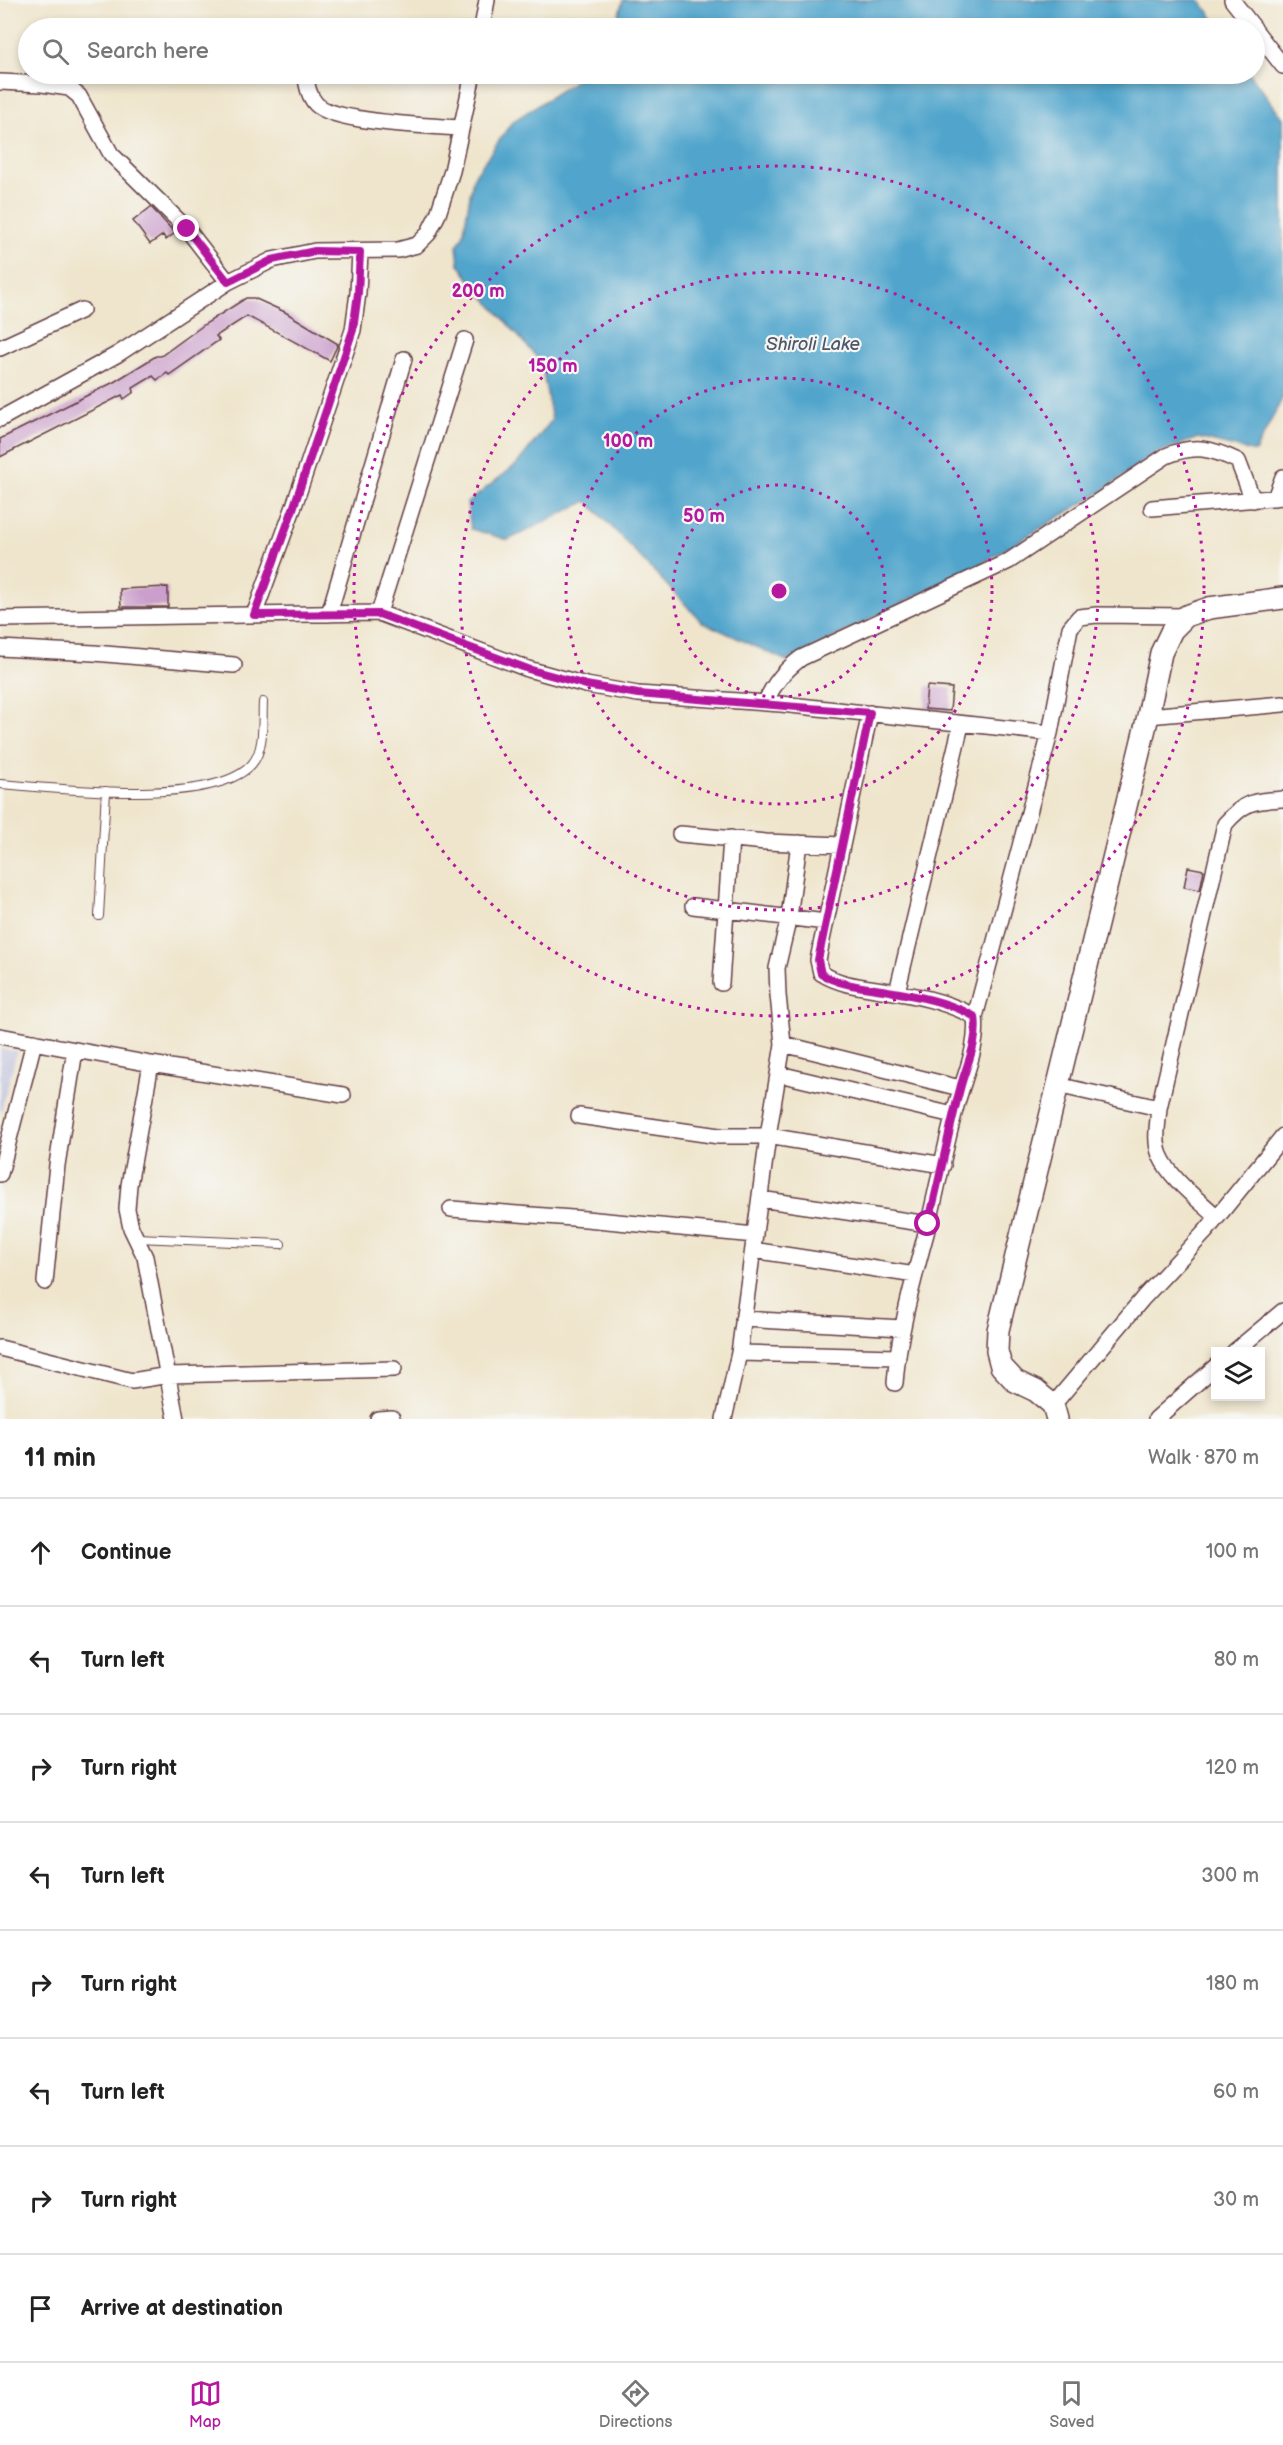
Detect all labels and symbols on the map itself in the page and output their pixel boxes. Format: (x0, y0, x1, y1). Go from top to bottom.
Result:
route end (173, 215, 199, 241)
text: 200 m (451, 281, 505, 302)
water label: Shiroli Lake (766, 334, 860, 355)
text: 150 m (528, 356, 578, 377)
text: 100 m (603, 431, 653, 452)
text: 50 m (683, 506, 725, 527)
centre of rings (769, 581, 789, 601)
route start (914, 1210, 940, 1236)

